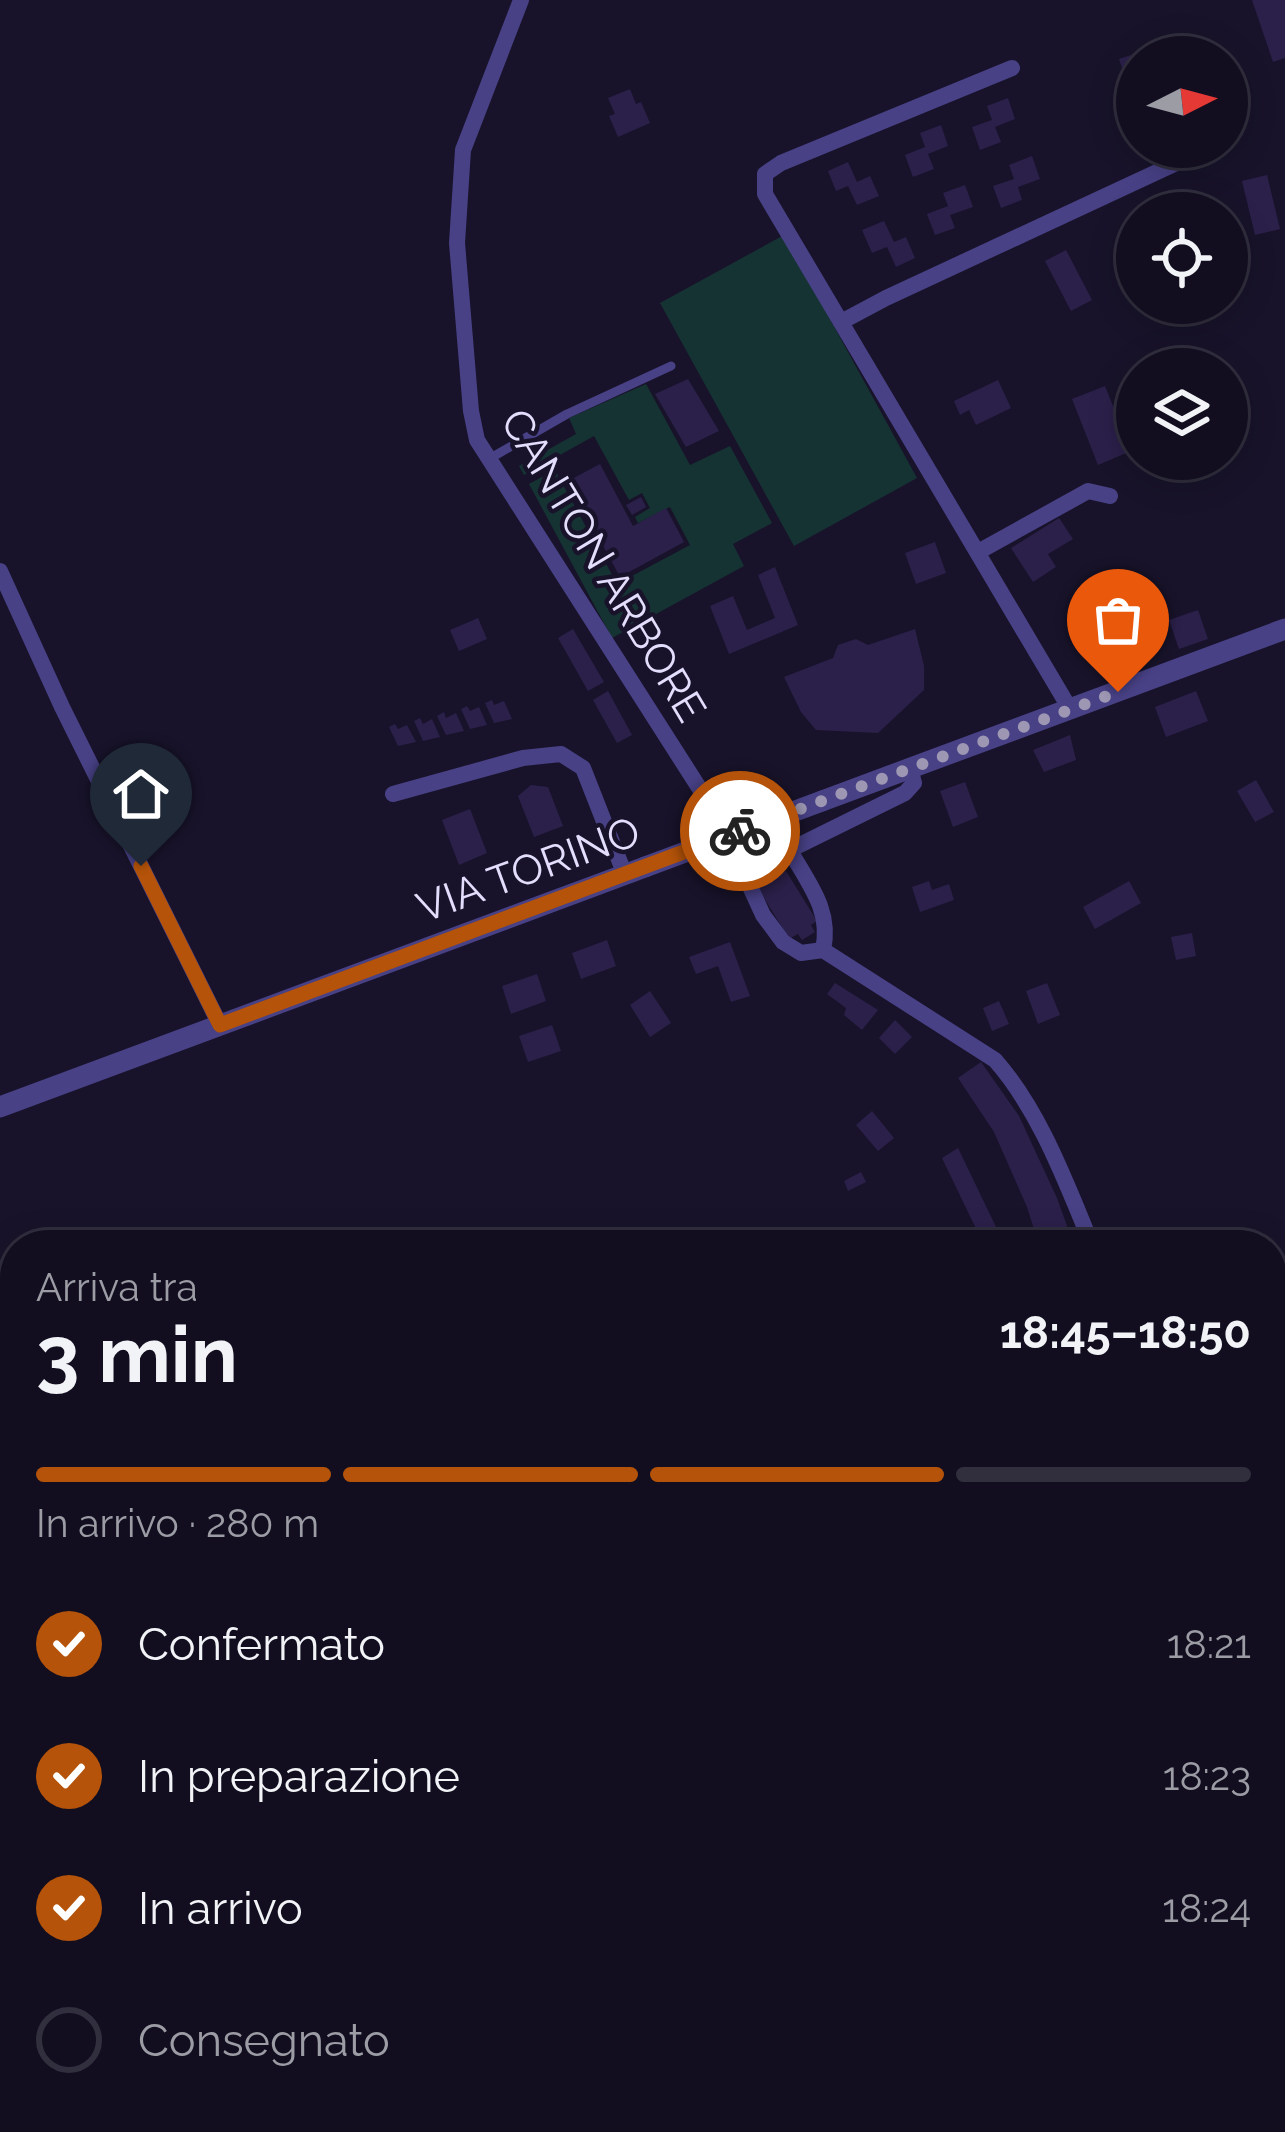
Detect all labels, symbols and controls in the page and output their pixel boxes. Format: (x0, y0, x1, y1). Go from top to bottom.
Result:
north arrow (1116, 36, 1248, 168)
map controls (1116, 36, 1248, 480)
button: locate (1116, 192, 1248, 324)
button: layers (1116, 348, 1248, 480)
street label: CANTON ARBORE (491, 400, 716, 730)
pin (1067, 569, 1169, 692)
icon: bag (1085, 587, 1151, 653)
pin (90, 743, 192, 866)
icon: home (108, 761, 174, 827)
courier (680, 771, 800, 891)
icon: bike (707, 798, 773, 864)
street label: VIA TORINO (410, 807, 646, 932)
text: Arriva tra (36, 1264, 198, 1310)
text: 18:45–18:50 (1000, 1306, 1251, 1359)
text: 3 min (36, 1309, 238, 1400)
text: In arrivo · 280 m (36, 1500, 319, 1546)
icon: check (36, 1611, 102, 1677)
text: Confermato (138, 1618, 385, 1671)
text: 18:21 (1167, 1621, 1251, 1667)
icon: check (36, 1743, 102, 1809)
text: In preparazione (138, 1750, 460, 1803)
text: 18:23 (1163, 1753, 1251, 1799)
icon: check (36, 1875, 102, 1941)
text: In arrivo (138, 1882, 303, 1935)
text: 18:24 (1162, 1885, 1251, 1931)
text: Consegnato (138, 2014, 390, 2067)

